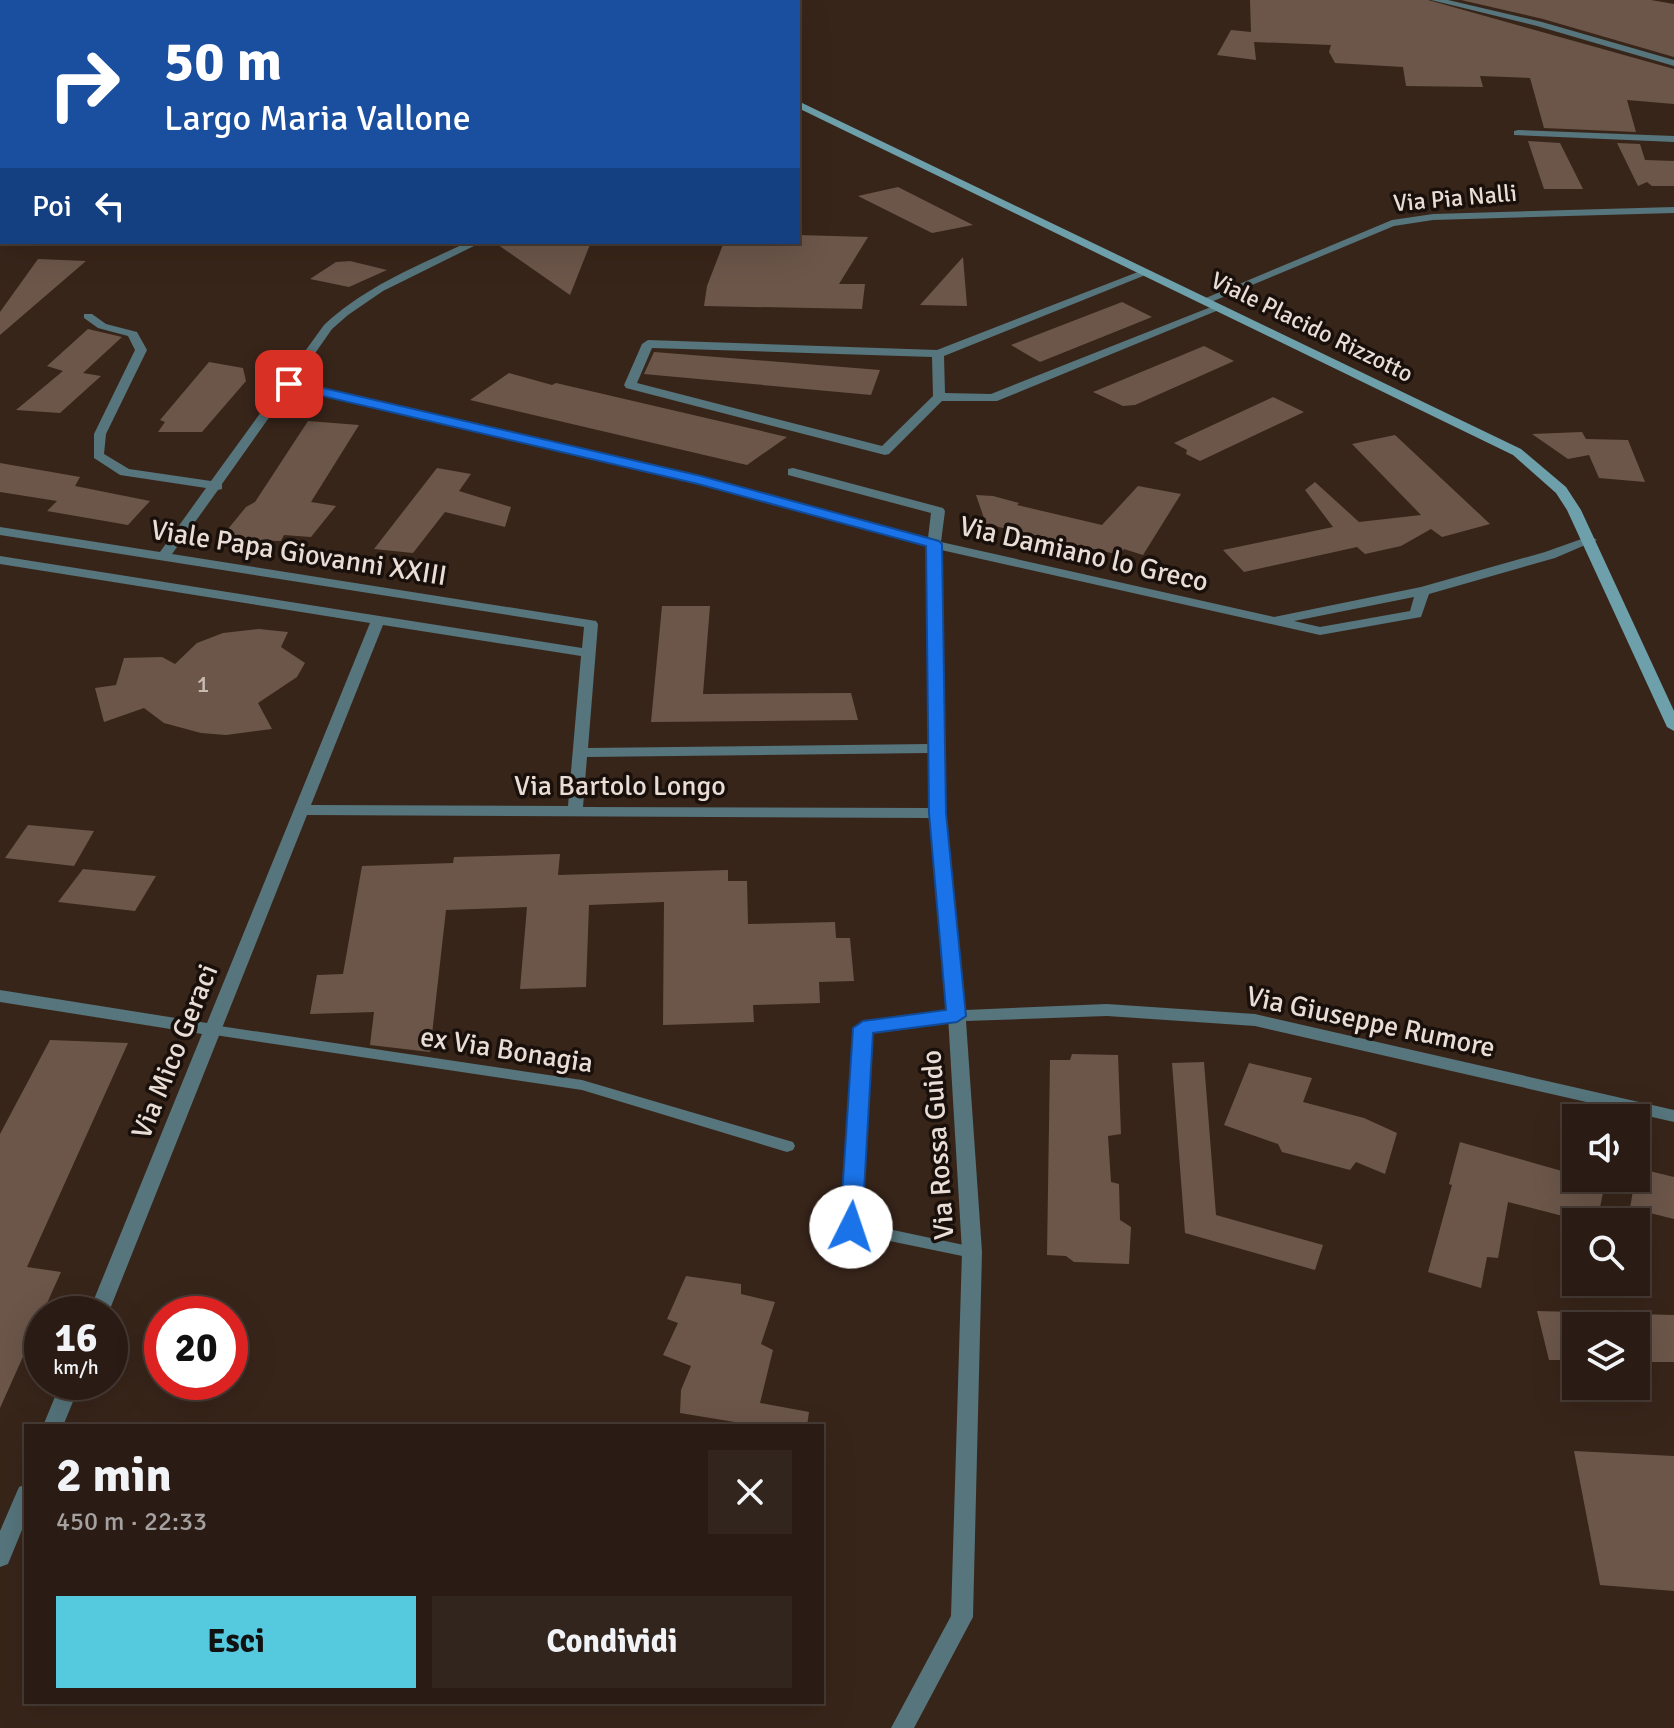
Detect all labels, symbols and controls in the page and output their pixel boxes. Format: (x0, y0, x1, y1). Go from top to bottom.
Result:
text: 50 m (164, 27, 282, 96)
icon: right (32, 32, 136, 136)
text: Largo Maria Vallone (164, 96, 471, 141)
street label: Via Pia Nalli (1392, 178, 1518, 218)
icon: left (88, 184, 132, 228)
text: Poi (32, 188, 72, 225)
street label: Viale Placido Rizzotto (1206, 265, 1418, 389)
pin (255, 350, 323, 418)
icon: arrive (267, 362, 311, 406)
street label: Via Damiano lo Greco (956, 509, 1211, 599)
street label: Viale Papa Giovanni XXIII (148, 513, 449, 593)
house number: 1 (197, 669, 209, 699)
street label: Via Bartolo Longo (514, 769, 726, 803)
street label: Via Mico Geraci (124, 959, 225, 1144)
street label: Via Giuseppe Rumore (1243, 979, 1498, 1065)
street label: ex Via Bonagia (418, 1020, 596, 1080)
street label: Via Rossa Guido (914, 1049, 962, 1241)
map controls (1562, 1104, 1650, 1400)
button: sound (1562, 1104, 1650, 1192)
position arrow (809, 1185, 893, 1269)
button: search (1562, 1208, 1650, 1296)
speed limit sign: 20 (144, 1296, 248, 1400)
button: layers (1562, 1312, 1650, 1400)
text: 16 (54, 1313, 98, 1363)
text: km/h (53, 1355, 99, 1380)
text: 2 min (56, 1446, 172, 1505)
button: close (708, 1450, 792, 1534)
text: 450 m · 22:33 (56, 1506, 207, 1538)
button: Esci (56, 1596, 416, 1688)
button: Condividi (432, 1596, 792, 1688)

